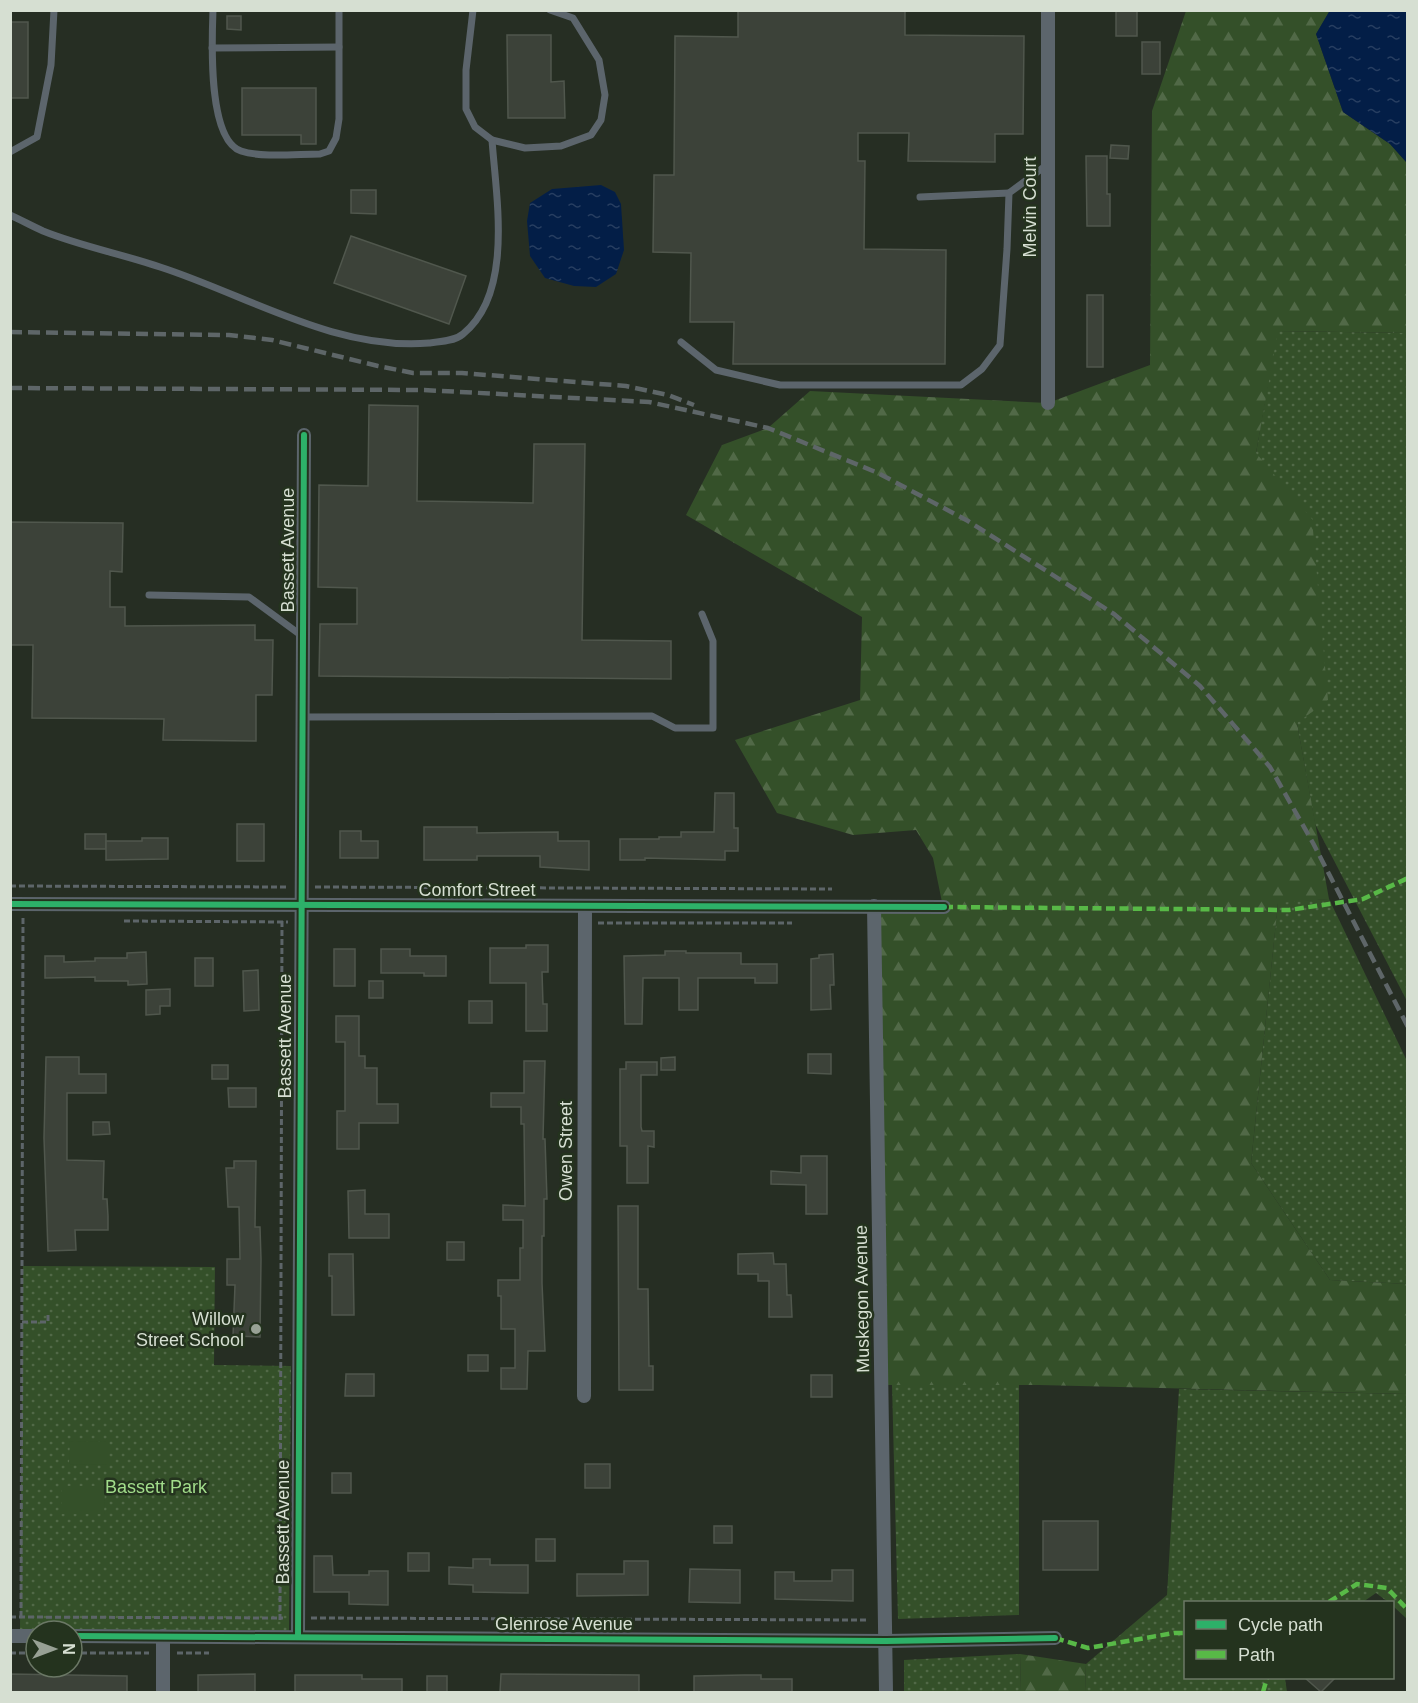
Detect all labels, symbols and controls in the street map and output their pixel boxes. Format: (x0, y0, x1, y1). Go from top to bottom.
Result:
street label: Melvin Court (1020, 156, 1040, 258)
street label: Bassett Avenue (278, 488, 298, 612)
street label: Comfort Street (418, 880, 536, 900)
street label: Bassett Avenue (275, 974, 295, 1098)
street label: Owen Street (556, 1101, 576, 1201)
street label: Muskegon Avenue (851, 1225, 873, 1373)
place label: Willow Street School (136, 1309, 245, 1350)
marker: Willow Street School (249, 1322, 263, 1336)
street label: Bassett Avenue (273, 1460, 293, 1584)
park label: Bassett Park (105, 1477, 208, 1497)
legend (1184, 1601, 1394, 1679)
street label: Glenrose Avenue (495, 1614, 633, 1634)
text: Cycle path (1238, 1615, 1323, 1635)
north arrow (24, 1619, 84, 1679)
text: N (60, 1643, 77, 1655)
text: Path (1238, 1645, 1275, 1665)

